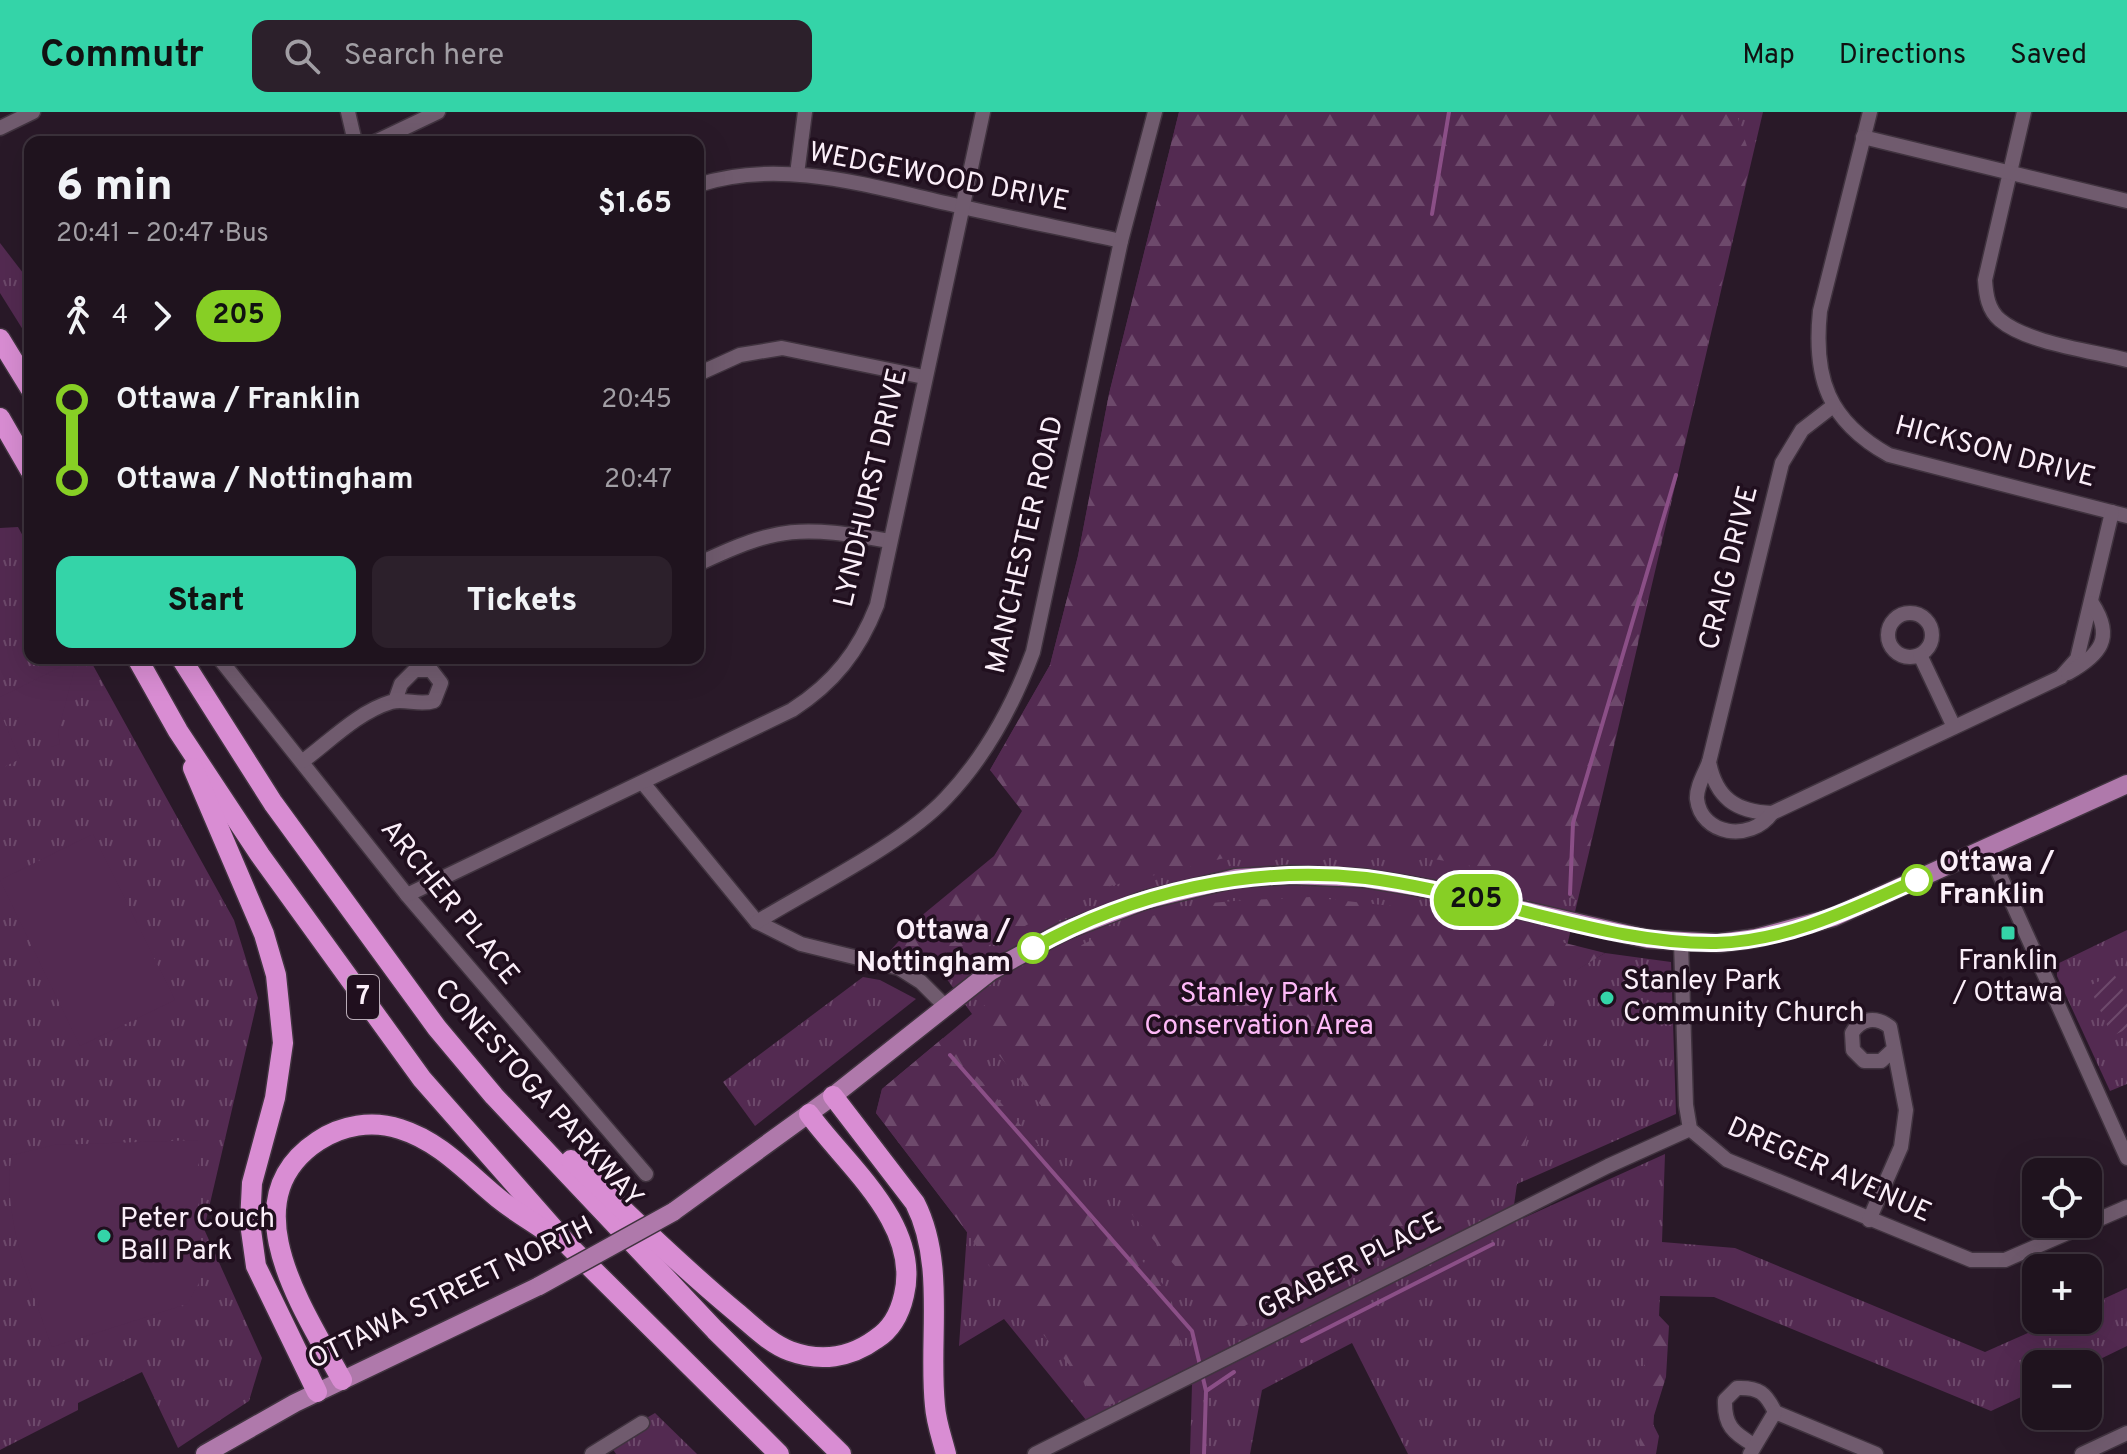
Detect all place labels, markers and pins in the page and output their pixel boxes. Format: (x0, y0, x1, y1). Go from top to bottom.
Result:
place label: Ottawa / Franklin (1939, 846, 2055, 914)
marker: Ottawa / Franklin (1902, 865, 1932, 895)
place label: Ottawa / Nottingham (856, 914, 1011, 982)
marker: Franklin / Ottawa (1999, 924, 2017, 942)
marker: Ottawa / Nottingham (1018, 933, 1048, 963)
place label: Franklin / Ottawa (1952, 944, 2063, 1012)
place label: Stanley Park Community Church (1623, 964, 1865, 1032)
marker: Stanley Park Community Church (1598, 989, 1616, 1007)
place label: Peter Couch Ball Park (120, 1202, 275, 1270)
marker: Peter Couch Ball Park (95, 1227, 113, 1245)

